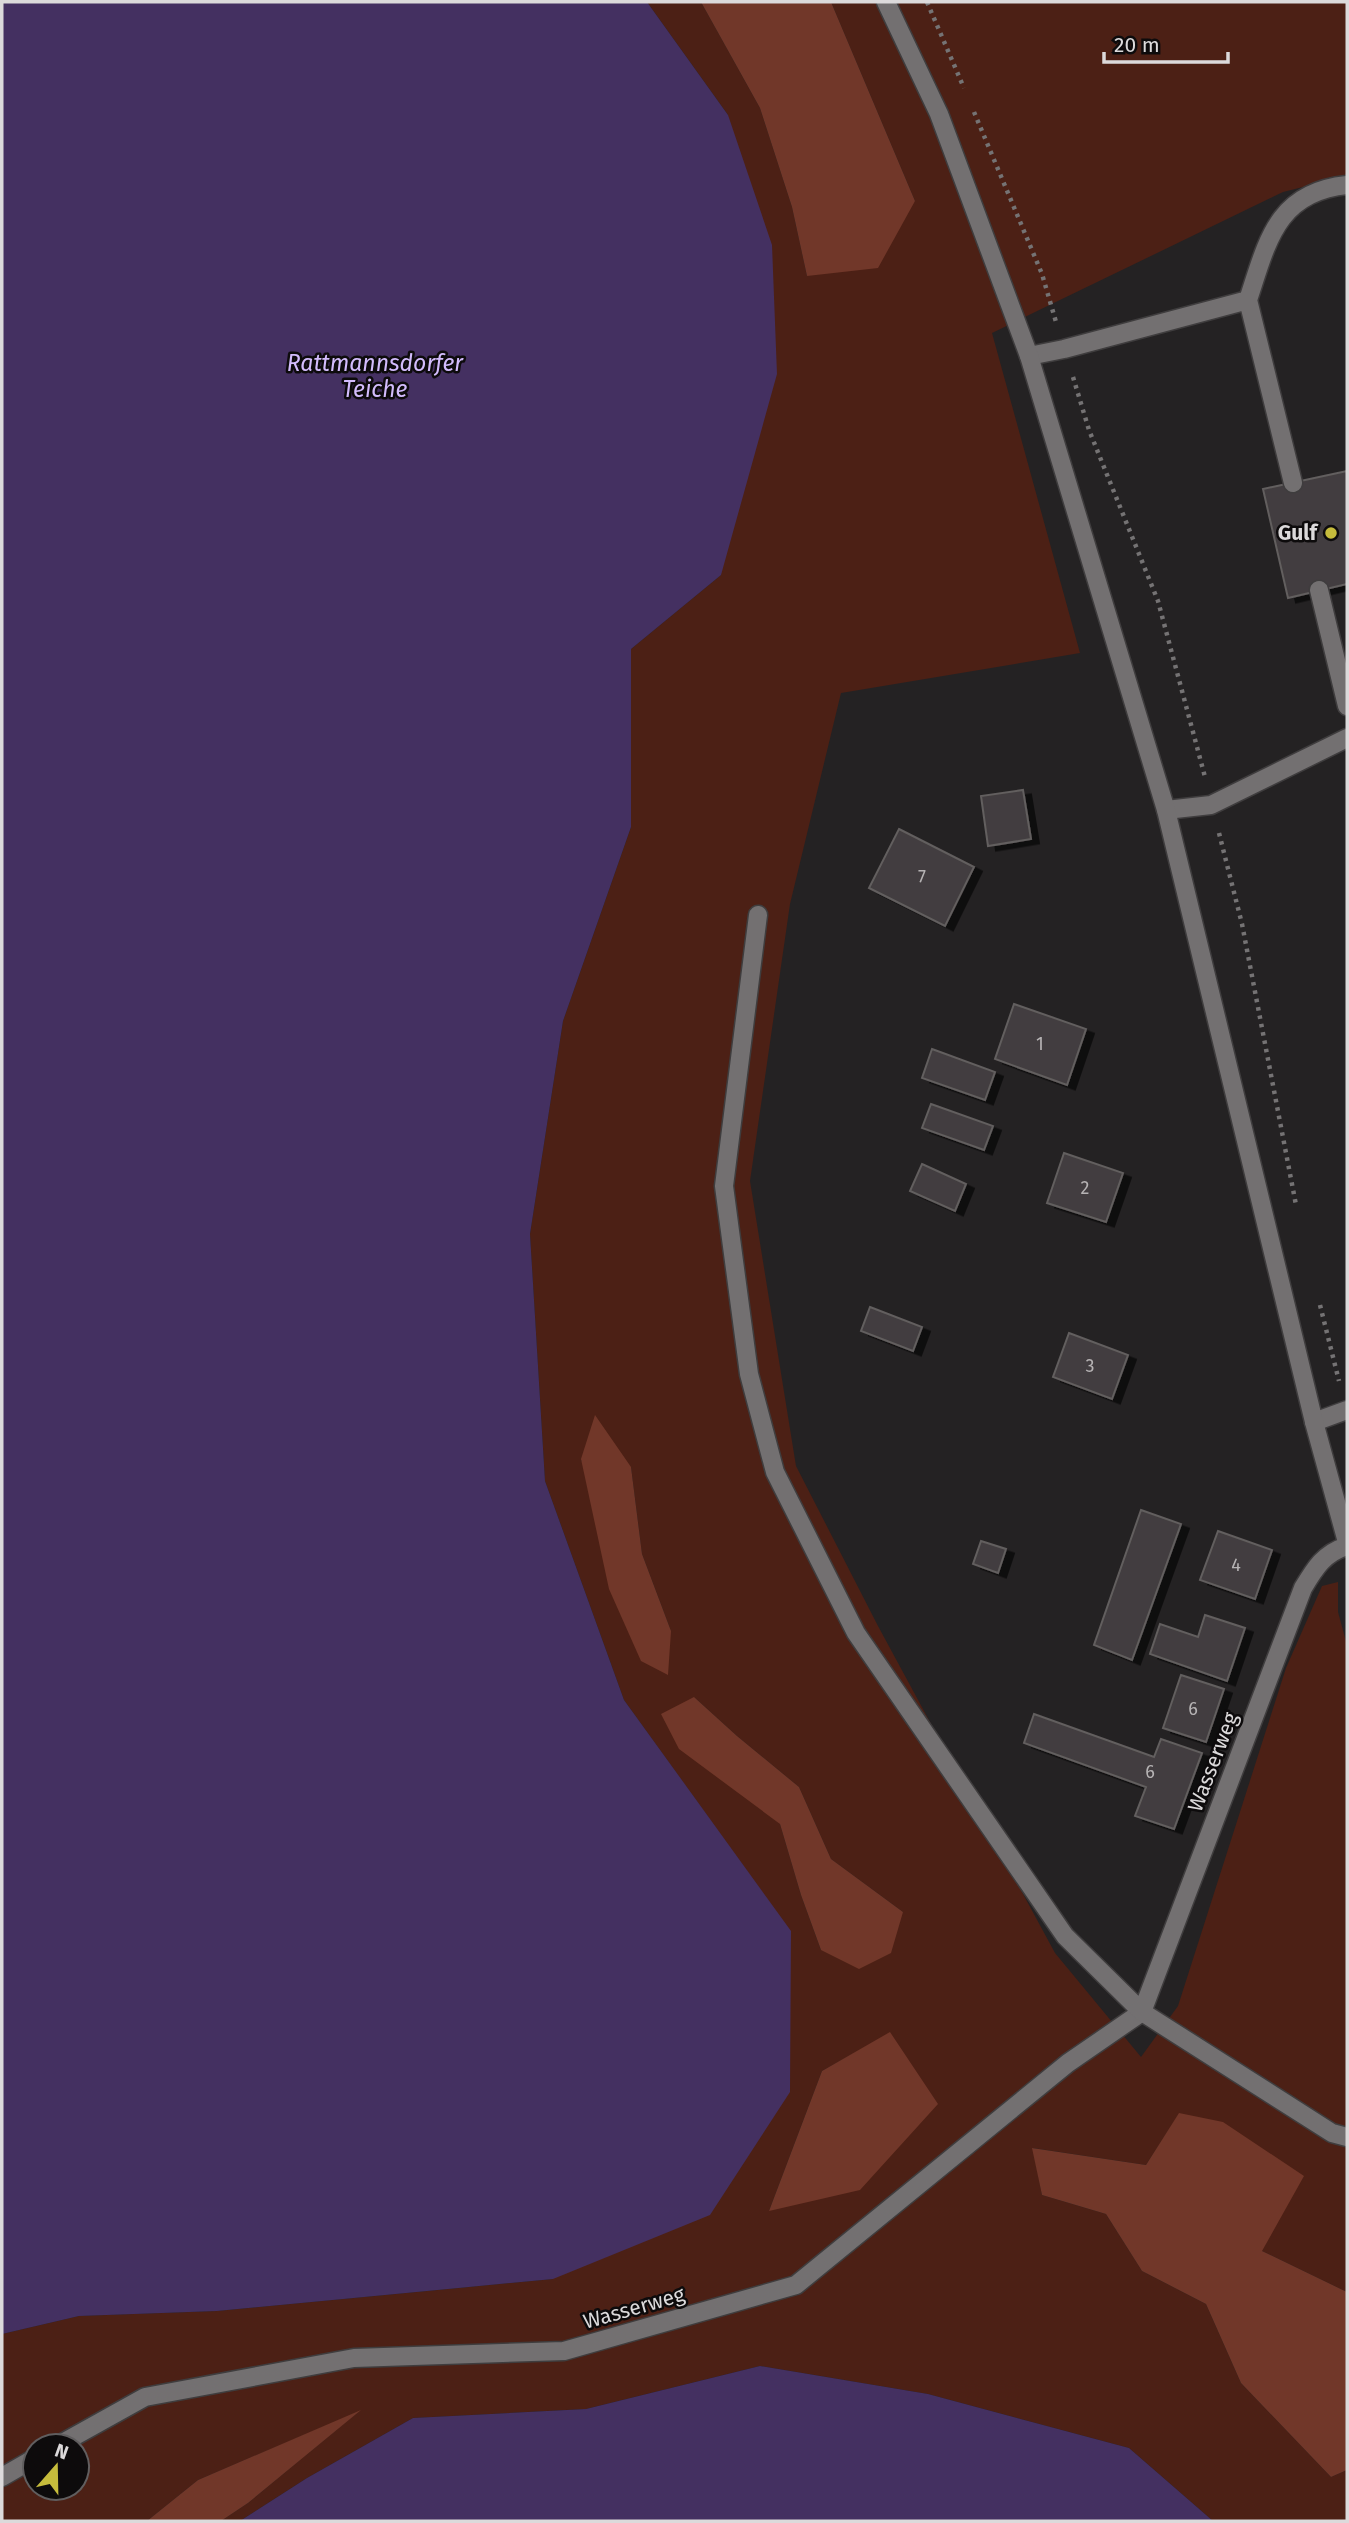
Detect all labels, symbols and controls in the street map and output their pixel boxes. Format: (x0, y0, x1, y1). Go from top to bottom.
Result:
scale bar (1104, 21, 1228, 65)
text: 20 m (1114, 32, 1160, 58)
water label: Rattmannsdorfer Teiche (287, 349, 464, 403)
place label: Gulf (1278, 520, 1320, 546)
marker: Gulf (1323, 525, 1339, 541)
house number: 7 (918, 866, 926, 888)
house number: 1 (1036, 1033, 1044, 1055)
house number: 2 (1081, 1177, 1090, 1199)
house number: 3 (1086, 1355, 1094, 1377)
house number: 4 (1231, 1554, 1241, 1576)
house number: 6 (1188, 1698, 1198, 1720)
street label: Wasserweg (1182, 1709, 1244, 1815)
house number: 6 (1145, 1761, 1155, 1783)
street label: Wasserweg (580, 2281, 688, 2335)
north arrow (21, 2432, 91, 2502)
text: N (52, 2439, 72, 2464)

